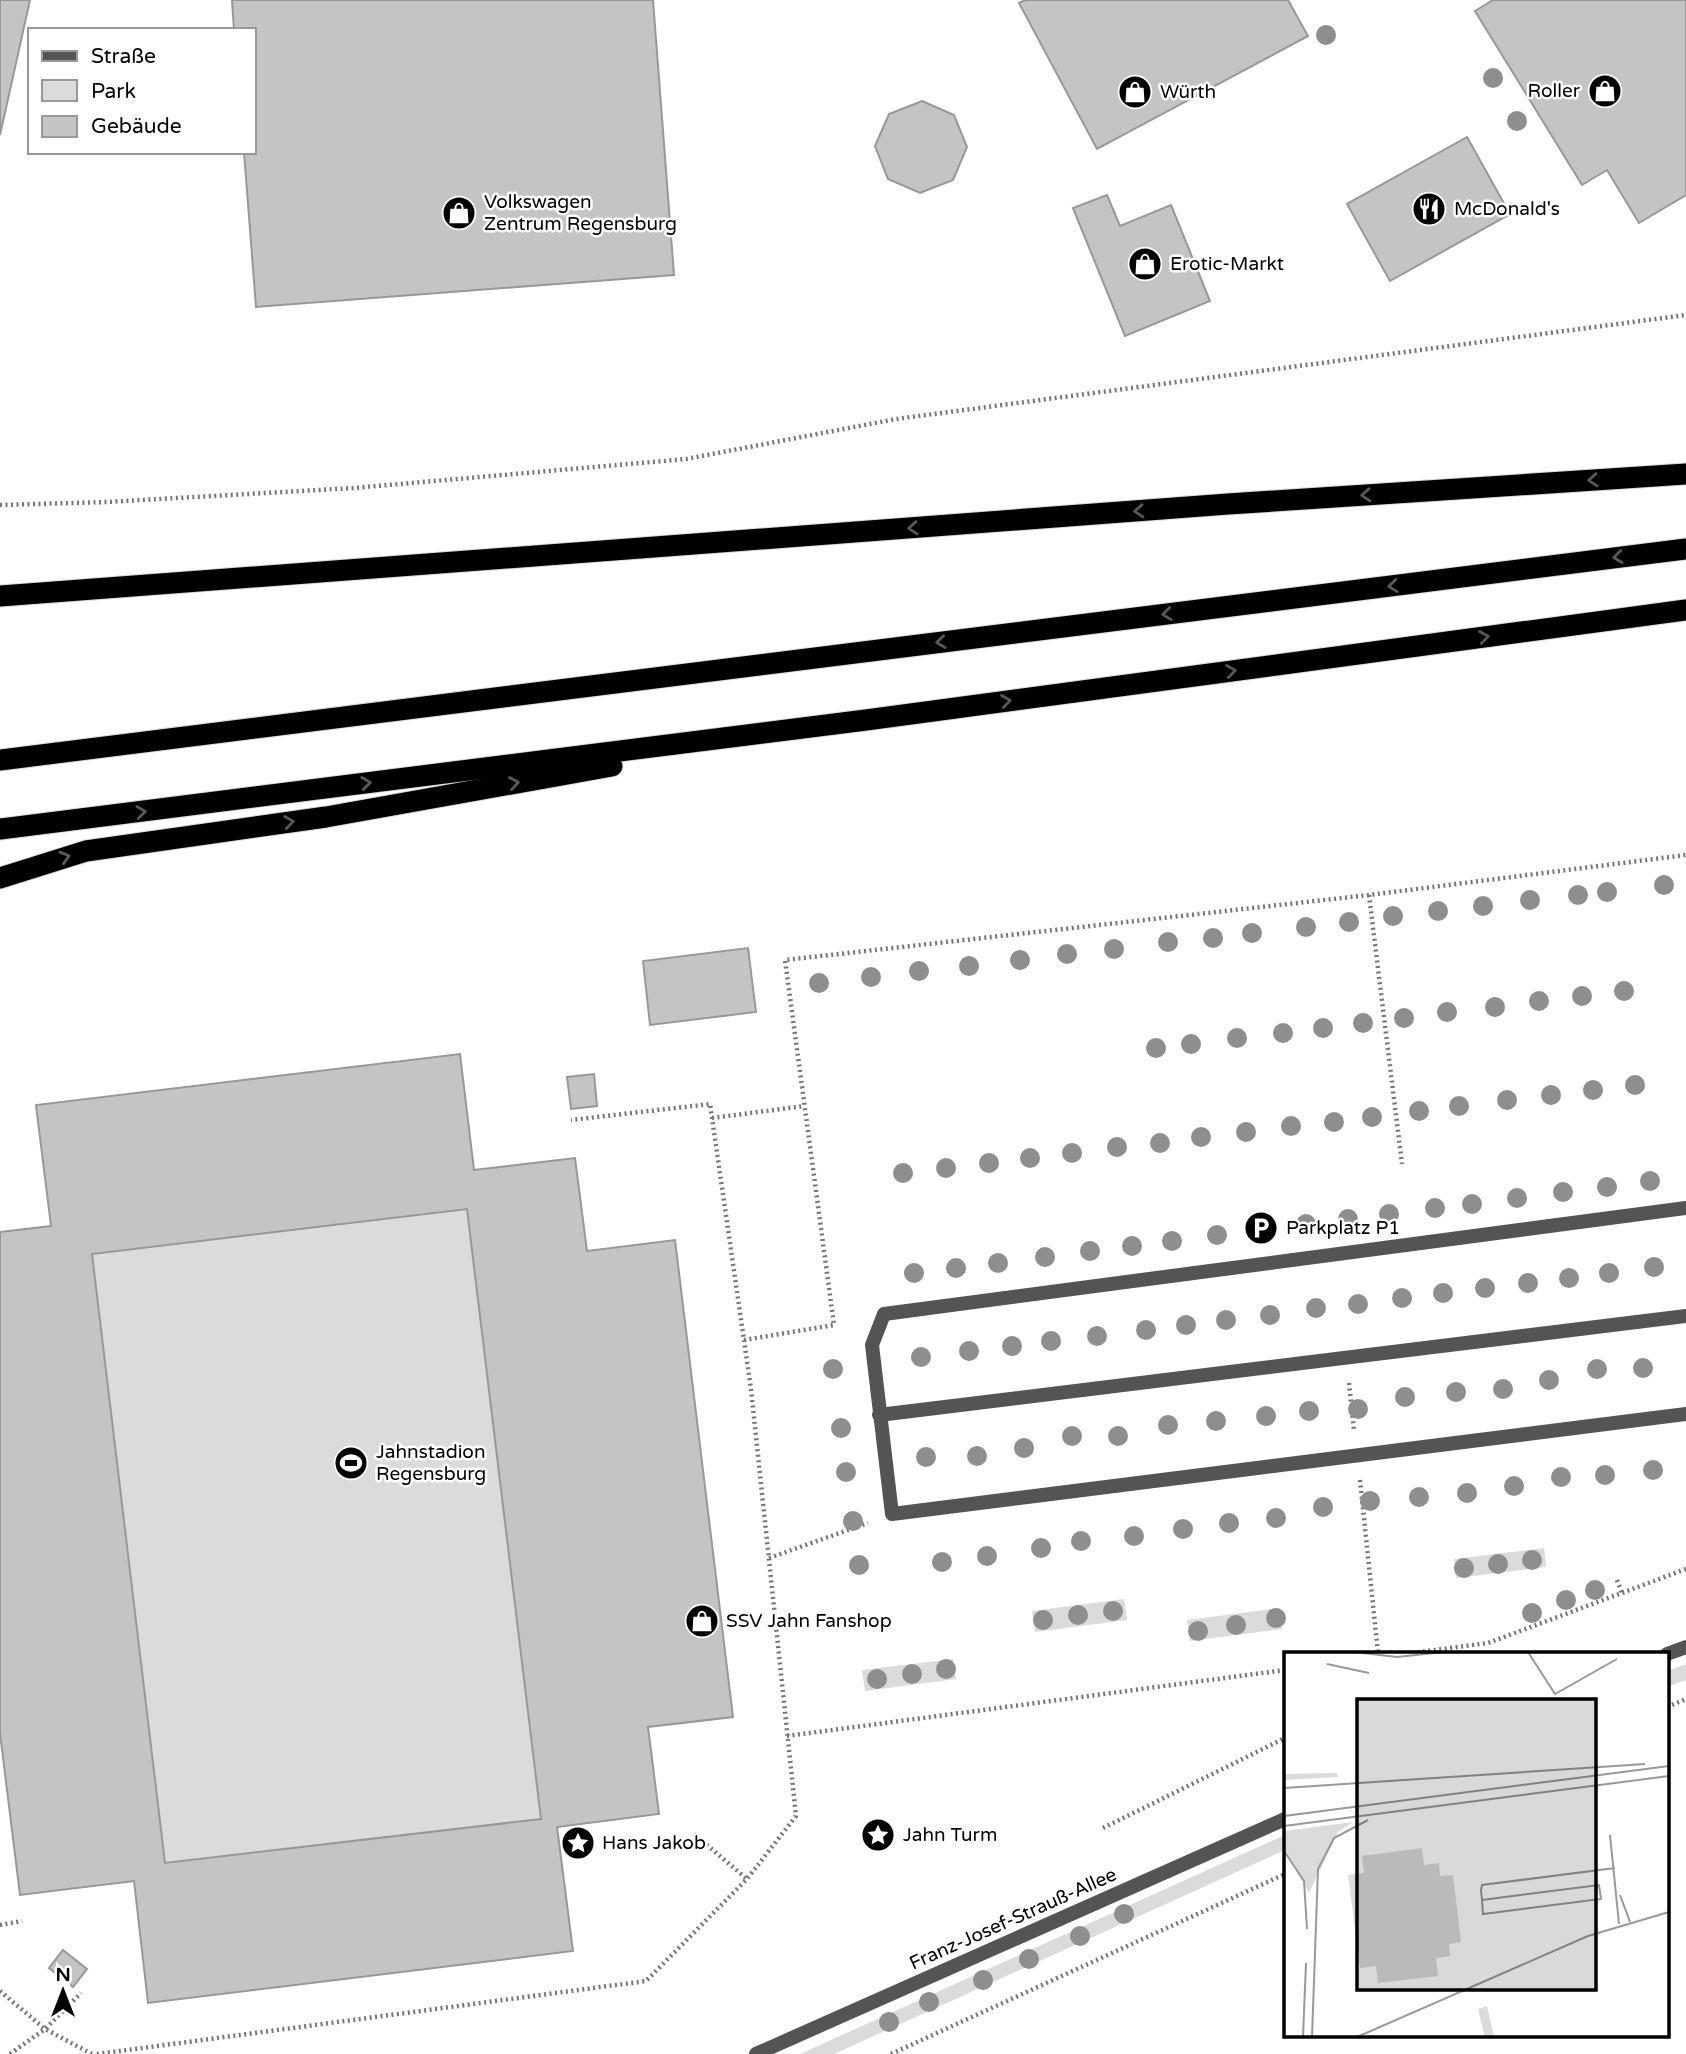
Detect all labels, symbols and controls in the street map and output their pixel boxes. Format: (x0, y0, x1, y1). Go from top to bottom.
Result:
legend (28, 28, 256, 154)
text: Straße (91, 44, 156, 69)
shop icon: Roller (1586, 72, 1624, 110)
shop icon: Würth (1116, 73, 1154, 111)
text: Park (91, 79, 136, 104)
place label: Roller (1527, 80, 1581, 102)
place label: Würth (1160, 81, 1216, 103)
text: Gebäude (91, 114, 182, 139)
restaurant icon: McDonald's (1410, 190, 1448, 228)
place label: Volkswagen Zentrum Regensburg (484, 191, 677, 235)
shop icon: Volkswagen Zentrum Regensburg (440, 194, 478, 232)
place label: McDonald's (1454, 198, 1560, 220)
shop icon: Erotic-Markt (1126, 245, 1164, 283)
place label: Erotic-Markt (1170, 253, 1284, 275)
one-way arrow (1588, 472, 1599, 487)
one-way arrow (1361, 487, 1372, 502)
one-way arrow (1134, 503, 1145, 518)
one-way arrow (907, 520, 918, 535)
one-way arrow (1612, 550, 1624, 565)
one-way arrow (1387, 578, 1398, 593)
one-way arrow (1161, 606, 1173, 621)
one-way arrow (1478, 629, 1490, 644)
one-way arrow (935, 635, 947, 650)
one-way arrow (1226, 663, 1237, 678)
one-way arrow (1000, 694, 1012, 709)
one-way arrow (361, 776, 372, 791)
one-way arrow (508, 777, 520, 792)
one-way arrow (135, 804, 146, 819)
one-way arrow (284, 814, 295, 829)
one-way arrow (59, 851, 71, 866)
parking icon: Parkplatz P1 (1242, 1209, 1280, 1247)
place label: Parkplatz P1 (1286, 1217, 1400, 1239)
place label: Jahnstadion Regensburg (376, 1441, 486, 1485)
sports icon: Jahnstadion Regensburg (332, 1444, 370, 1482)
shop icon: SSV Jahn Fanshop (683, 1602, 721, 1640)
place label: SSV Jahn Fanshop (726, 1610, 892, 1632)
inset map (1284, 1652, 1668, 2036)
place icon: Jahn Turm (859, 1816, 897, 1854)
place icon: Hans Jakob (559, 1824, 597, 1862)
place label: Jahn Turm (903, 1824, 997, 1846)
place label: Hans Jakob (602, 1832, 706, 1854)
street label: Franz-Josef-Strauß-Allee (906, 1863, 1120, 1975)
north arrow (28, 1956, 98, 2026)
text: N (55, 1964, 71, 1986)

